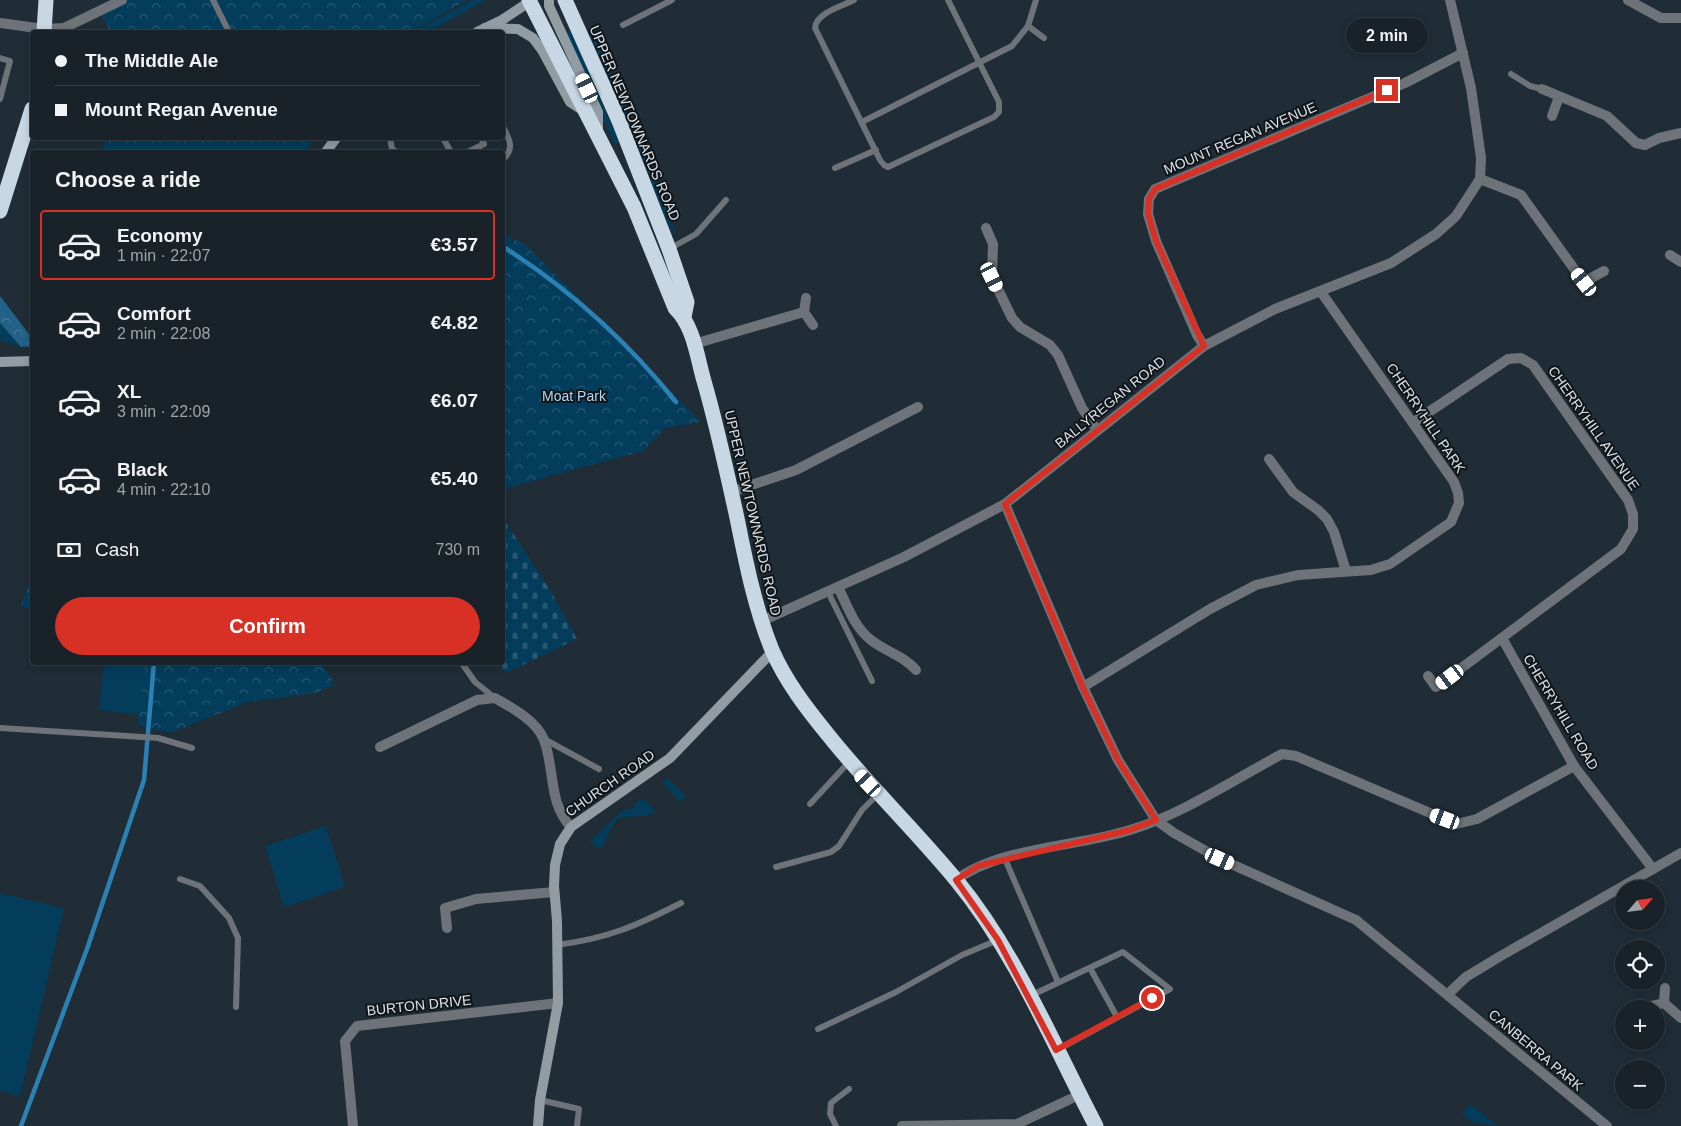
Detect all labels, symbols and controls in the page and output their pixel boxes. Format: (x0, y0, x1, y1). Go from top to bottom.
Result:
callout: 2 min (1346, 18, 1428, 52)
street label: UPPER NEWTOWNARDS ROAD (587, 23, 683, 223)
text: 2 min (1366, 27, 1408, 44)
text: The Middle Ale (85, 50, 218, 71)
car (573, 71, 600, 105)
route end (1376, 79, 1398, 101)
text: Mount Regan Avenue (85, 99, 278, 120)
street label: MOUNT REGAN AVENUE (1161, 99, 1319, 177)
text: Choose a ride (55, 167, 200, 192)
icon: car (57, 223, 102, 268)
text: Economy (117, 225, 203, 246)
text: €3.57 (430, 234, 478, 255)
text: 1 min · 22:07 (117, 247, 210, 264)
car (978, 260, 1005, 294)
car (1568, 266, 1599, 298)
icon: car (57, 301, 102, 346)
text: Comfort (117, 303, 191, 324)
text: €4.82 (430, 312, 478, 333)
text: 2 min · 22:08 (117, 325, 210, 342)
street label: BALLYREGAN ROAD (1052, 353, 1168, 451)
street label: CHERRYHILL PARK (1383, 360, 1469, 476)
street label: CHERRYHILL AVENUE (1545, 363, 1643, 493)
icon: car (57, 379, 102, 424)
text: XL (117, 381, 141, 402)
park label: Moat Park (542, 388, 607, 404)
text: €6.07 (430, 390, 478, 411)
text: 3 min · 22:09 (117, 403, 210, 420)
street label: UPPER NEWTOWNARDS ROAD (722, 409, 784, 617)
icon: car (57, 457, 102, 502)
text: Black (117, 459, 168, 480)
text: €5.40 (430, 468, 478, 489)
text: 4 min · 22:10 (117, 481, 210, 498)
icon: cash (55, 536, 83, 564)
text: Cash (95, 539, 139, 560)
text: 730 m (436, 541, 480, 558)
button: Confirm (55, 597, 480, 655)
street label: CHERRYHILL ROAD (1520, 651, 1602, 773)
car (1433, 662, 1466, 692)
street label: CHURCH ROAD (562, 746, 658, 820)
car (852, 767, 883, 799)
car (1428, 807, 1461, 831)
car (1203, 846, 1236, 872)
north arrow (1615, 880, 1665, 930)
map controls (1615, 880, 1665, 1110)
button: locate (1615, 940, 1665, 990)
route start (1141, 987, 1163, 1009)
street label: BURTON DRIVE (366, 992, 472, 1018)
button: + (1615, 1000, 1665, 1050)
street label: CANBERRA PARK (1486, 1006, 1587, 1094)
button: − (1615, 1060, 1665, 1110)

